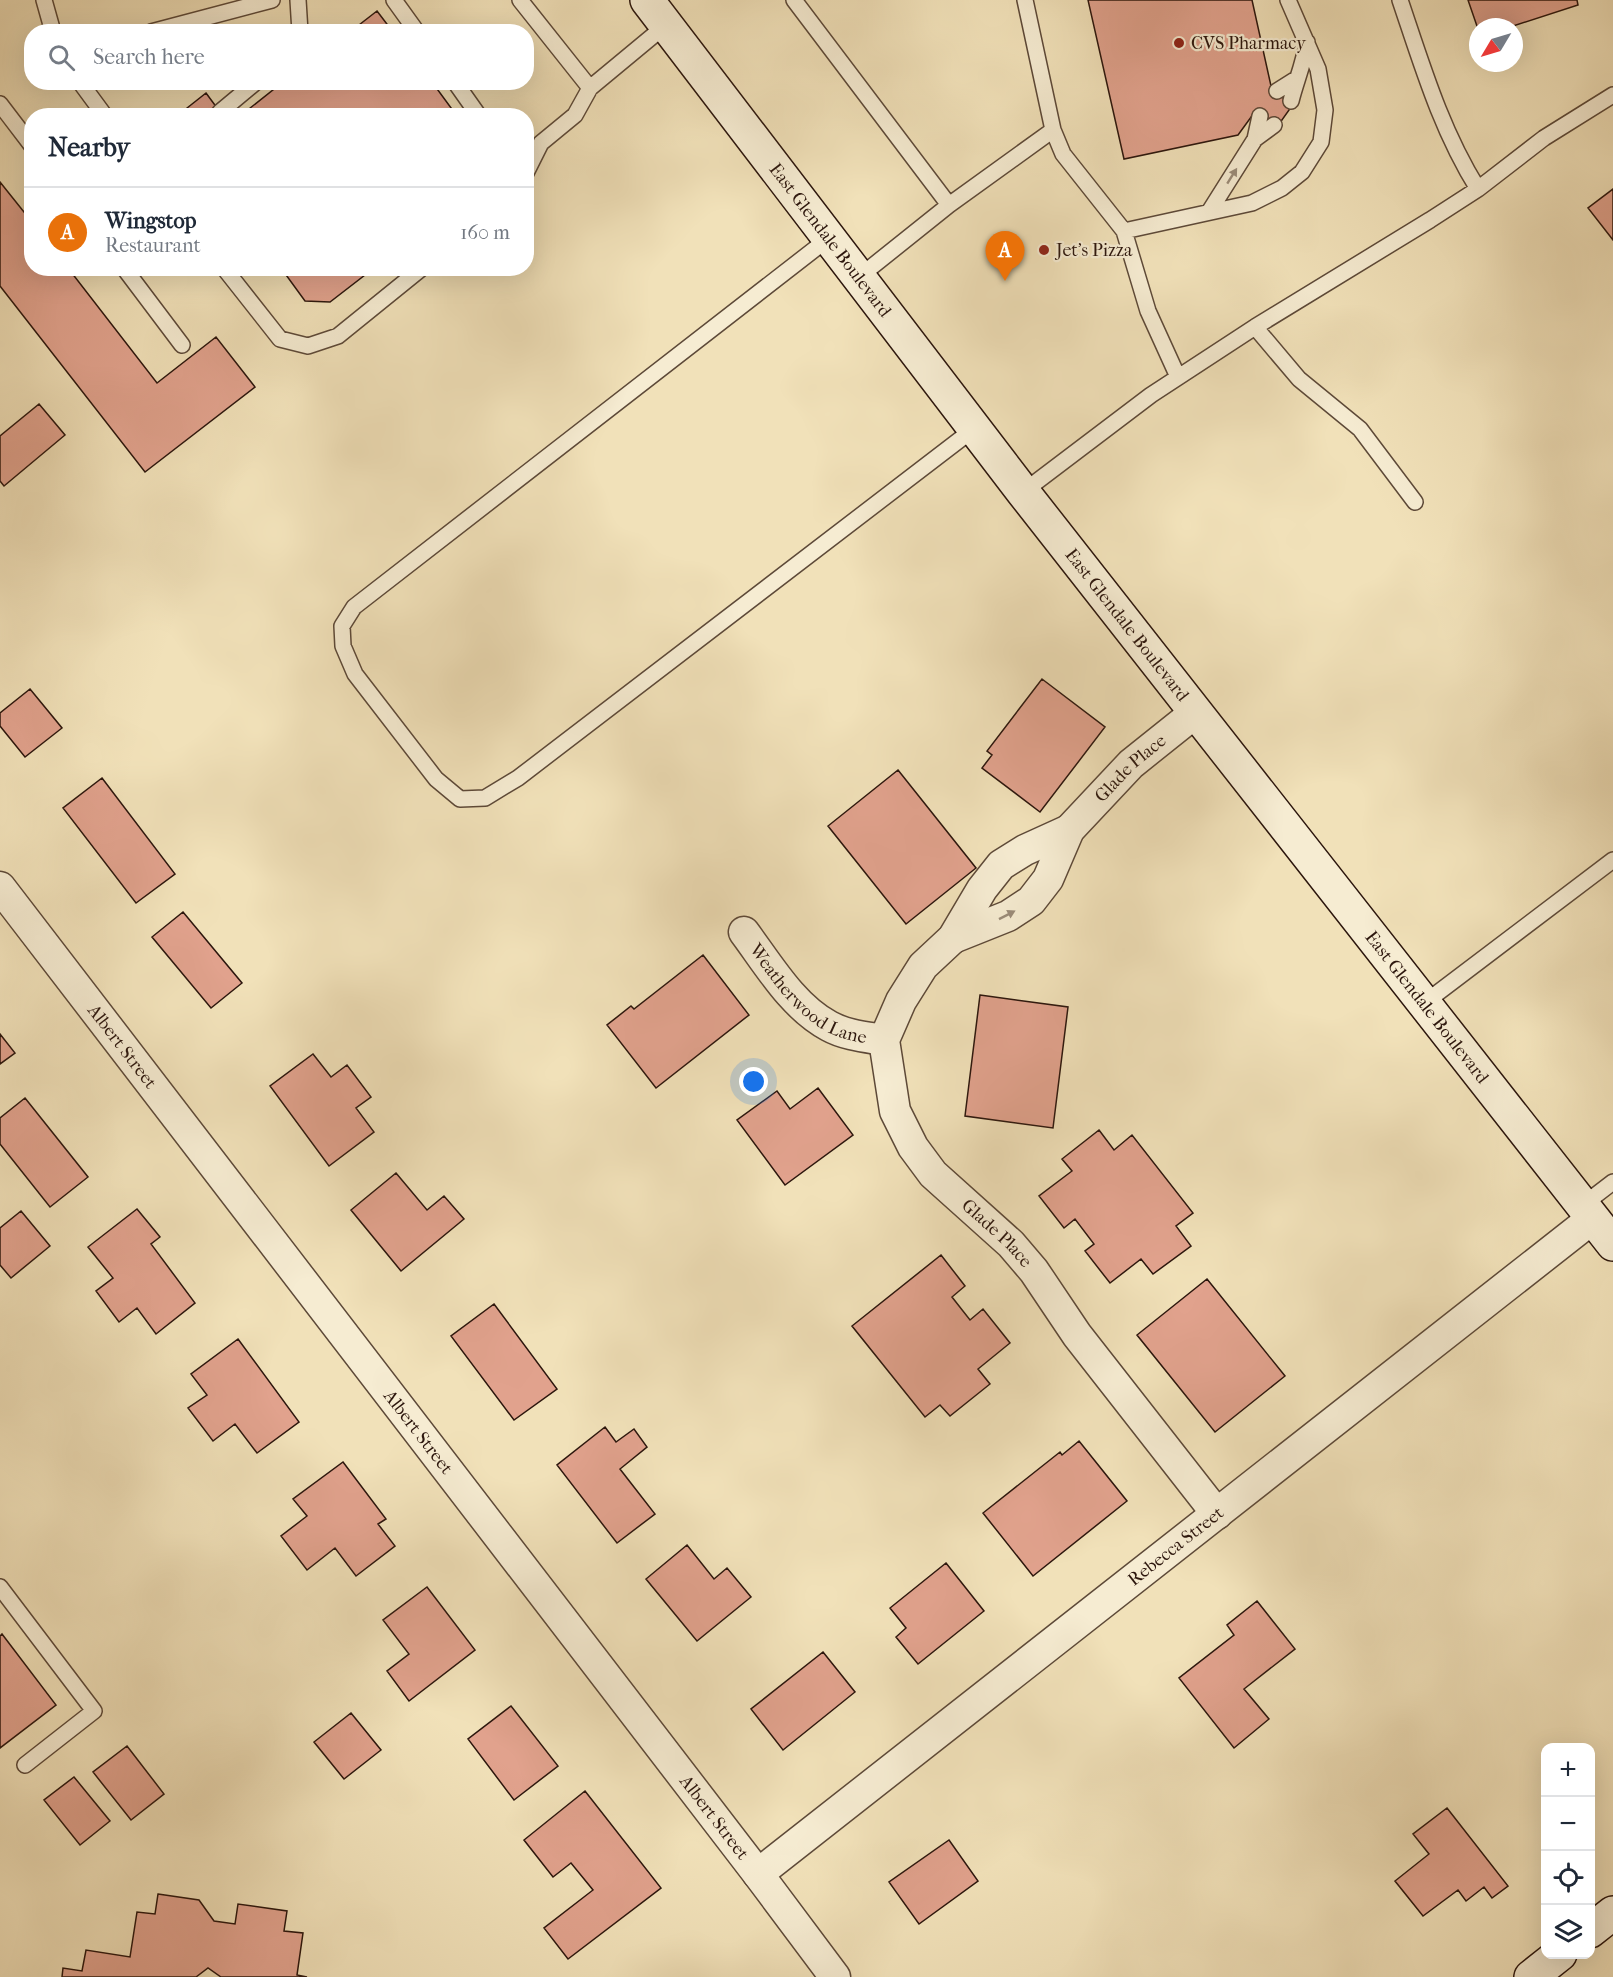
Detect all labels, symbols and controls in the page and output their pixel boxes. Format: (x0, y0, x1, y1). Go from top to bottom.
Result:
north arrow (1469, 18, 1523, 72)
search box (24, 24, 534, 90)
place label: CVS Pharmacy (1191, 33, 1307, 54)
marker: CVS Pharmacy (1172, 36, 1186, 50)
icon: search (45, 41, 78, 74)
text: Search here (93, 44, 205, 70)
text: Nearby (48, 132, 130, 163)
street label: East Glendale Boulevard (765, 159, 896, 321)
one-way arrow (1227, 168, 1238, 184)
text: Wingstop (105, 208, 197, 234)
text: A (61, 221, 74, 244)
text: 160 m (460, 221, 510, 244)
pin: A (986, 232, 1024, 281)
text: Restaurant (105, 234, 201, 257)
place label: Jet's Pizza (1054, 240, 1133, 261)
marker: Jet's Pizza (1037, 243, 1051, 257)
street label: East Glendale Boulevard (1061, 544, 1194, 705)
street label: Glade Place (1090, 730, 1170, 806)
one-way arrow (999, 910, 1016, 920)
street label: East Glendale Boulevard (1361, 927, 1494, 1088)
street label: Weatherwood Lane (745, 939, 869, 1048)
street label: Albert Street (83, 999, 162, 1093)
your location (739, 1067, 768, 1096)
street label: Glade Place (958, 1194, 1037, 1272)
street label: Albert Street (379, 1385, 458, 1479)
street label: Rebecca Street (1124, 1502, 1228, 1590)
map controls (1541, 1743, 1595, 1959)
button: + (1541, 1743, 1595, 1797)
street label: Albert Street (675, 1770, 754, 1864)
button: − (1541, 1797, 1595, 1851)
button: locate (1541, 1851, 1595, 1905)
button: layers (1541, 1905, 1595, 1959)

